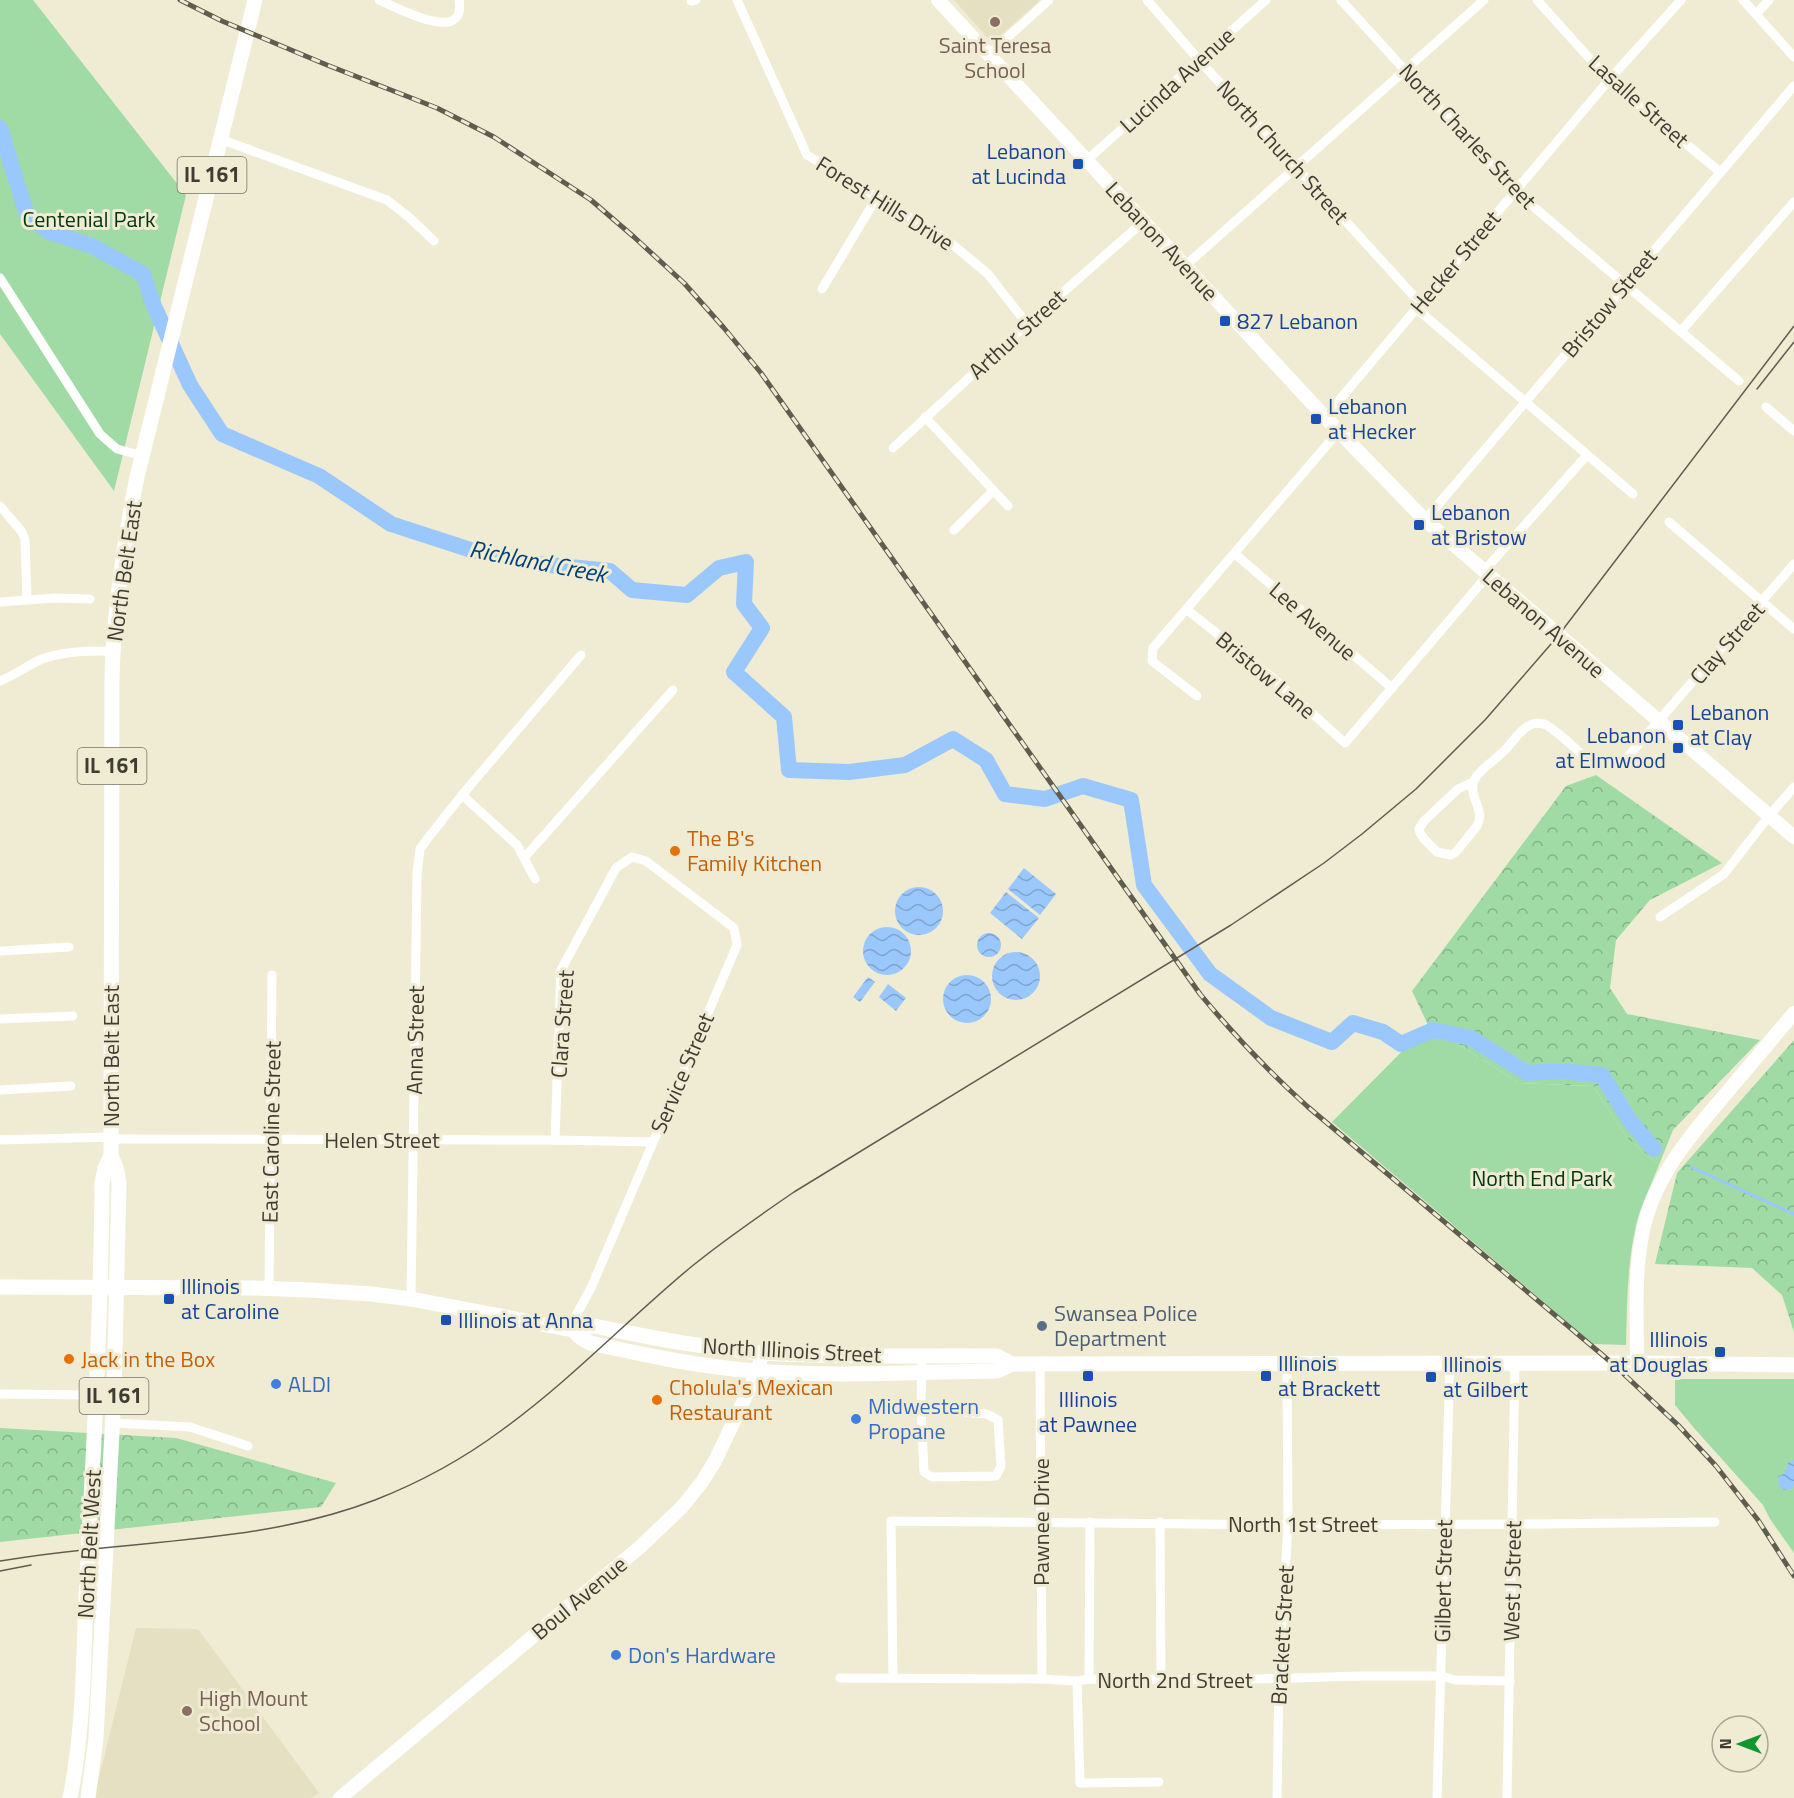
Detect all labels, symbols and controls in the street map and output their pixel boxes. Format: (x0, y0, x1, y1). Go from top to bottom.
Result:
marker: Saint Teresa School (988, 15, 1002, 29)
street label: Lucinda Avenue (1112, 19, 1242, 141)
place label: Saint Teresa School (939, 28, 1051, 87)
street label: Lasalle Street (1581, 46, 1697, 156)
street label: North Charles Street (1391, 55, 1545, 217)
street label: North Church Street (1209, 72, 1357, 232)
place label: Lebanon at Lucinda (971, 134, 1066, 193)
street label: Forest Hills Drive (809, 147, 961, 259)
road number: IL 161 (178, 157, 246, 193)
marker: Lebanon at Lucinda (1071, 157, 1085, 171)
street label: Lebanon Avenue (1097, 173, 1227, 309)
park label: Centenial Park (22, 202, 156, 236)
street label: Hecker Street (1401, 203, 1509, 321)
street label: Bristow Street (1553, 241, 1665, 365)
street label: Arthur Street (961, 281, 1074, 387)
place label: 827 Lebanon (1237, 304, 1358, 338)
marker: 827 Lebanon (1218, 314, 1232, 328)
place label: Lebanon at Hecker (1328, 389, 1416, 448)
marker: Lebanon at Hecker (1309, 412, 1323, 426)
place label: Lebanon at Bristow (1431, 495, 1527, 554)
street label: North Belt East (97, 498, 151, 644)
marker: Lebanon at Bristow (1412, 518, 1426, 532)
water label: Richland Creek (467, 530, 613, 593)
street label: Lebanon Avenue (1475, 560, 1613, 686)
street label: Lee Avenue (1262, 573, 1364, 669)
street label: Clay Street (1681, 594, 1773, 692)
street label: Bristow Lane (1209, 623, 1323, 727)
place label: Lebanon at Clay (1690, 695, 1769, 754)
place label: Lebanon at Elmwood (1555, 718, 1666, 777)
marker: Lebanon at Clay (1671, 718, 1685, 732)
marker: Lebanon at Elmwood (1671, 741, 1685, 755)
road number: IL 161 (78, 748, 146, 784)
place label: The B's Family Kitchen (687, 821, 822, 880)
marker: The B's Family Kitchen (668, 844, 682, 858)
street label: Clara Street (541, 969, 583, 1079)
street label: North Belt East (94, 985, 128, 1127)
street label: Anna Street (397, 985, 433, 1095)
street label: Service Street (641, 1007, 723, 1139)
street label: East Caroline Street (252, 1040, 290, 1223)
street label: Helen Street (324, 1123, 440, 1157)
park label: North End Park (1472, 1161, 1613, 1195)
place label: Illinois at Caroline (181, 1269, 279, 1328)
marker: Illinois at Caroline (162, 1292, 176, 1306)
place label: Swansea Police Department (1054, 1296, 1197, 1355)
place label: Illinois at Anna (458, 1303, 593, 1337)
marker: Illinois at Anna (439, 1313, 453, 1327)
marker: Swansea Police Department (1035, 1319, 1049, 1333)
place label: Illinois at Douglas (1609, 1322, 1708, 1381)
street label: North Illinois Street (702, 1328, 882, 1372)
place label: Jack in the Box (81, 1342, 215, 1376)
marker: Illinois at Douglas (1713, 1345, 1727, 1359)
place label: Illinois at Brackett (1278, 1346, 1380, 1405)
place label: Illinois at Gilbert (1443, 1347, 1528, 1406)
marker: Jack in the Box (62, 1352, 76, 1366)
place label: ALDI (288, 1367, 331, 1401)
marker: Illinois at Pawnee (1081, 1369, 1095, 1383)
marker: Illinois at Brackett (1259, 1369, 1273, 1383)
place label: Cholula's Mexican Restaurant (669, 1370, 833, 1429)
marker: Illinois at Gilbert (1424, 1370, 1438, 1384)
marker: ALDI (269, 1377, 283, 1391)
road number: IL 161 (80, 1378, 148, 1414)
place label: Illinois at Pawnee (1039, 1382, 1137, 1441)
place label: Midwestern Propane (868, 1389, 979, 1448)
marker: Cholula's Mexican Restaurant (650, 1393, 664, 1407)
marker: Midwestern Propane (849, 1412, 863, 1426)
street label: Pawnee Drive (1024, 1458, 1058, 1586)
street label: North Belt West (68, 1469, 110, 1619)
street label: North 1st Street (1228, 1507, 1378, 1541)
street label: Gilbert Street (1425, 1519, 1461, 1643)
street label: West J Street (1494, 1520, 1530, 1642)
street label: Boul Avenue (524, 1548, 634, 1648)
street label: Brackett Street (1261, 1564, 1303, 1706)
place label: Don's Hardware (628, 1638, 776, 1672)
marker: Don's Hardware (609, 1648, 623, 1662)
street label: North 2nd Street (1097, 1663, 1253, 1697)
place label: High Mount School (199, 1681, 308, 1740)
marker: High Mount School (180, 1704, 194, 1718)
north arrow (1710, 1714, 1770, 1774)
text: N (1713, 1738, 1737, 1750)

